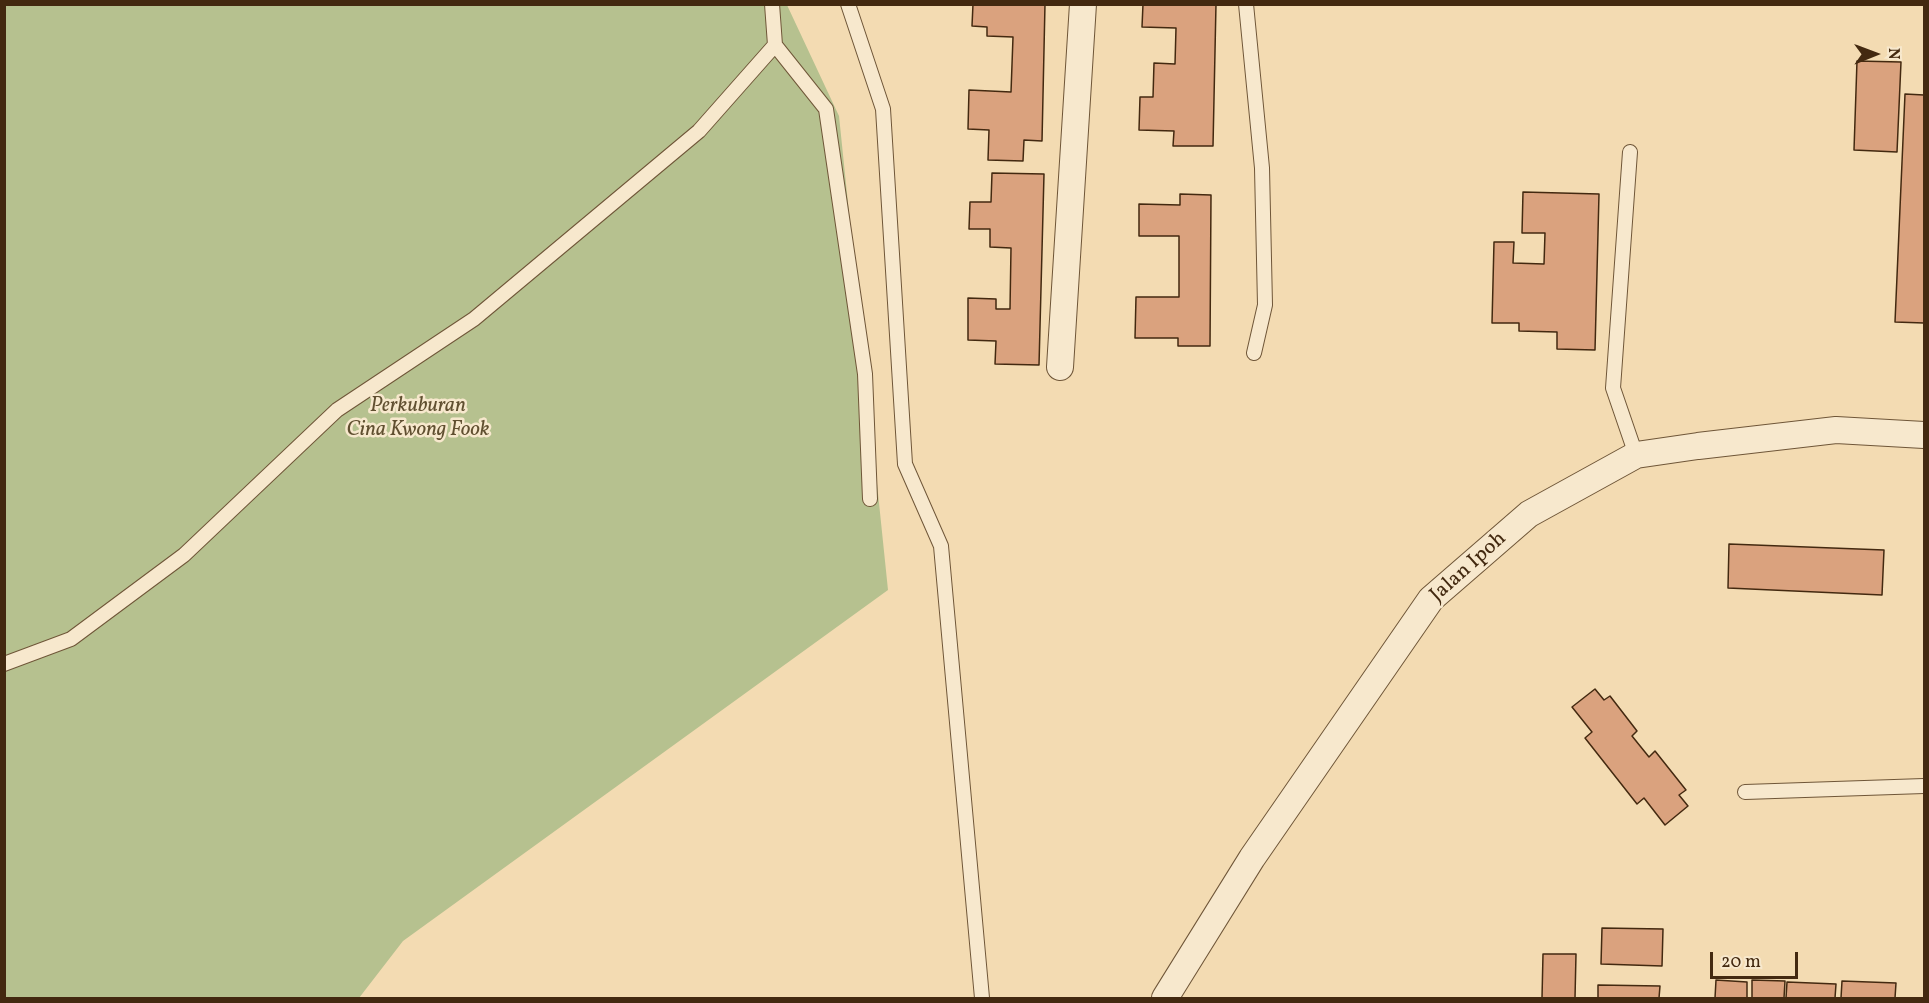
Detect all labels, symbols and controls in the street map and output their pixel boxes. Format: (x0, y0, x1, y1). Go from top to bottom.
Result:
north arrow (1845, 24, 1905, 84)
text: N (1882, 48, 1904, 60)
park label: Perkuburan Cina Kwong Fook (347, 394, 489, 444)
street label: Jalan Ipoh (1426, 527, 1512, 609)
scale bar (1713, 940, 1802, 978)
text: 20 m (1721, 950, 1761, 975)

